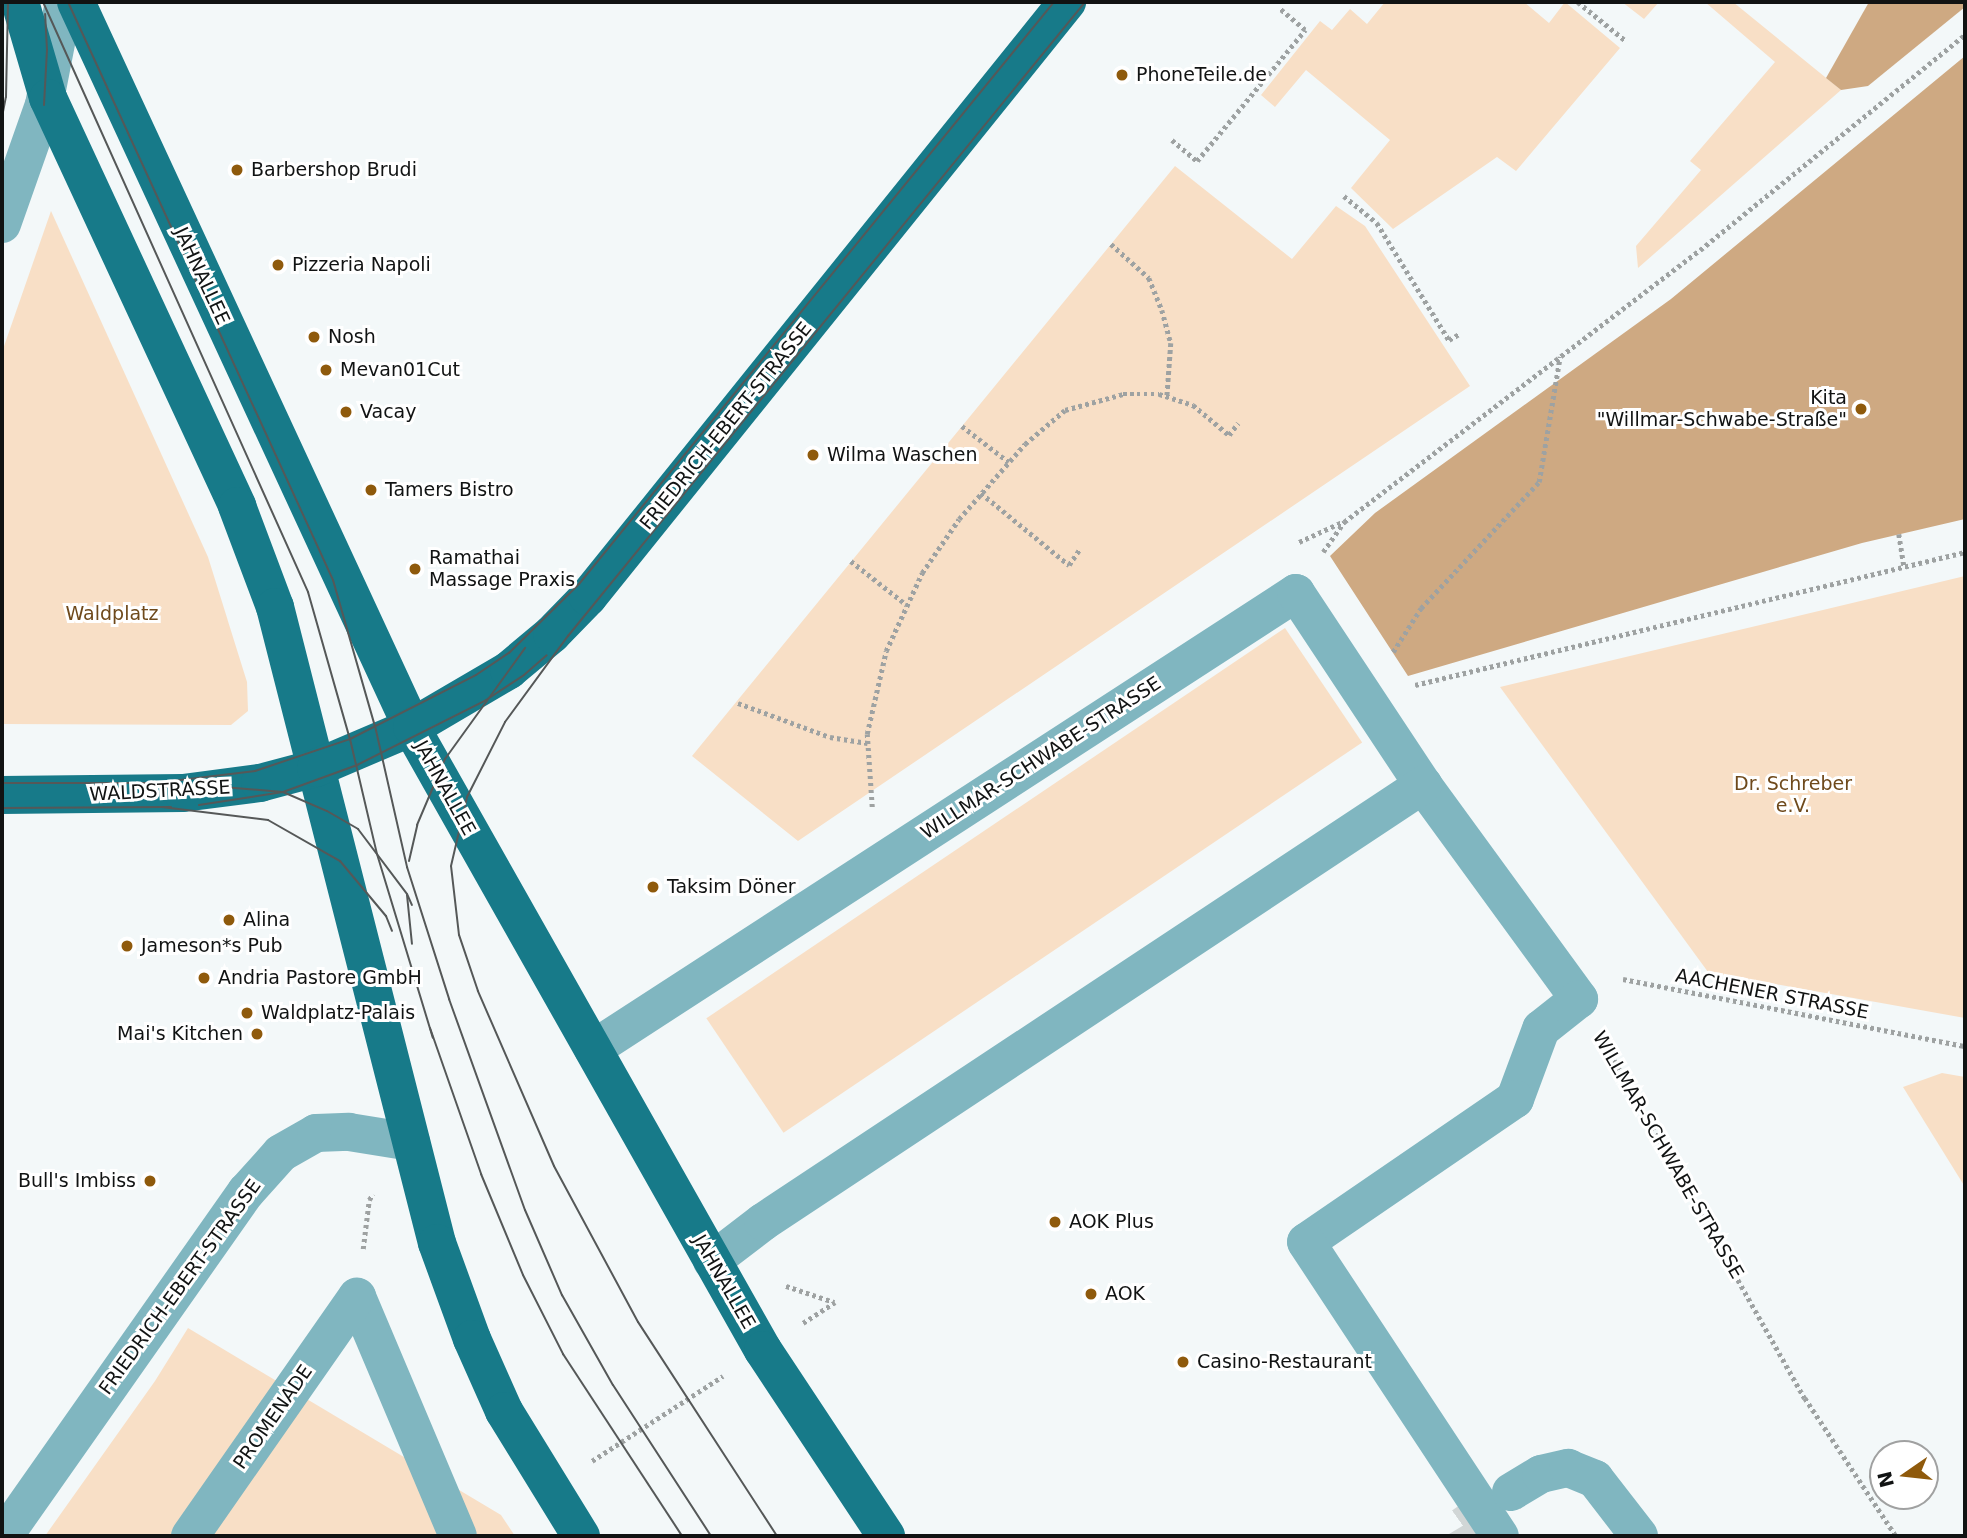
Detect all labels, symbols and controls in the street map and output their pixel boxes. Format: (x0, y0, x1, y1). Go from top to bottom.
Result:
place label: PhoneTeile.de (1136, 64, 1267, 86)
marker: PhoneTeile.de (1114, 67, 1130, 83)
place label: Barbershop Brudi (251, 159, 417, 181)
marker: Barbershop Brudi (229, 162, 245, 178)
street label: JAHNALLEE (169, 224, 235, 328)
place label: Pizzeria Napoli (292, 254, 431, 276)
marker: Pizzeria Napoli (270, 257, 286, 273)
street label: FRIEDRICH-EBERT-STRASSE (635, 318, 817, 534)
place label: Nosh (328, 326, 376, 348)
marker: Nosh (306, 329, 322, 345)
place label: Mevan01Cut (340, 359, 460, 381)
marker: Mevan01Cut (318, 362, 334, 378)
place label: Kita "Willmar-Schwabe-Straße" (1597, 387, 1847, 431)
place label: Vacay (360, 401, 416, 423)
marker: Kita "Willmar-Schwabe-Straße" (1853, 401, 1869, 417)
marker: Vacay (338, 404, 354, 420)
place label: Wilma Waschen (827, 444, 977, 466)
marker: Wilma Waschen (805, 447, 821, 463)
place label: Tamers Bistro (385, 479, 514, 501)
marker: Tamers Bistro (363, 482, 379, 498)
place label: Ramathai Massage Praxis (429, 547, 575, 591)
marker: Ramathai Massage Praxis (407, 561, 423, 577)
park label: Waldplatz (66, 603, 158, 625)
street label: WILLMAR-SCHWABE-STRASSE (917, 672, 1165, 844)
street label: JAHNALLEE (410, 737, 480, 839)
park label: Dr. Schreber e.V. (1734, 773, 1852, 817)
street label: WALDSTRASSE (89, 776, 231, 806)
place label: Taksim Döner (667, 876, 796, 898)
marker: Taksim Döner (645, 879, 661, 895)
place label: Alina (243, 909, 290, 931)
marker: Alina (221, 912, 237, 928)
place label: Jameson*s Pub (141, 935, 283, 957)
marker: Jameson*s Pub (119, 938, 135, 954)
street label: AACHENER STRASSE (1673, 964, 1871, 1024)
place label: Andria Pastore GmbH (218, 967, 422, 989)
marker: Andria Pastore GmbH (196, 970, 212, 986)
place label: Waldplatz-Palais (261, 1002, 415, 1024)
marker: Waldplatz-Palais (239, 1005, 255, 1021)
place label: Mai's Kitchen (117, 1023, 243, 1045)
marker: Mai's Kitchen (249, 1026, 265, 1042)
street label: WILLMAR-SCHWABE-STRASSE (1588, 1027, 1748, 1283)
place label: Bull's Imbiss (18, 1170, 136, 1192)
marker: Bull's Imbiss (142, 1173, 158, 1189)
street label: FRIEDRICH-EBERT-STRASSE (94, 1175, 266, 1399)
place label: AOK Plus (1069, 1211, 1154, 1233)
marker: AOK Plus (1047, 1214, 1063, 1230)
street label: JAHNALLEE (688, 1231, 760, 1333)
place label: AOK (1105, 1283, 1145, 1305)
marker: AOK (1083, 1286, 1099, 1302)
place label: Casino-Restaurant (1197, 1351, 1372, 1373)
marker: Casino-Restaurant (1175, 1354, 1191, 1370)
street label: PROMENADE (229, 1361, 317, 1473)
north arrow (1869, 1440, 1939, 1510)
text: N (1873, 1469, 1898, 1490)

